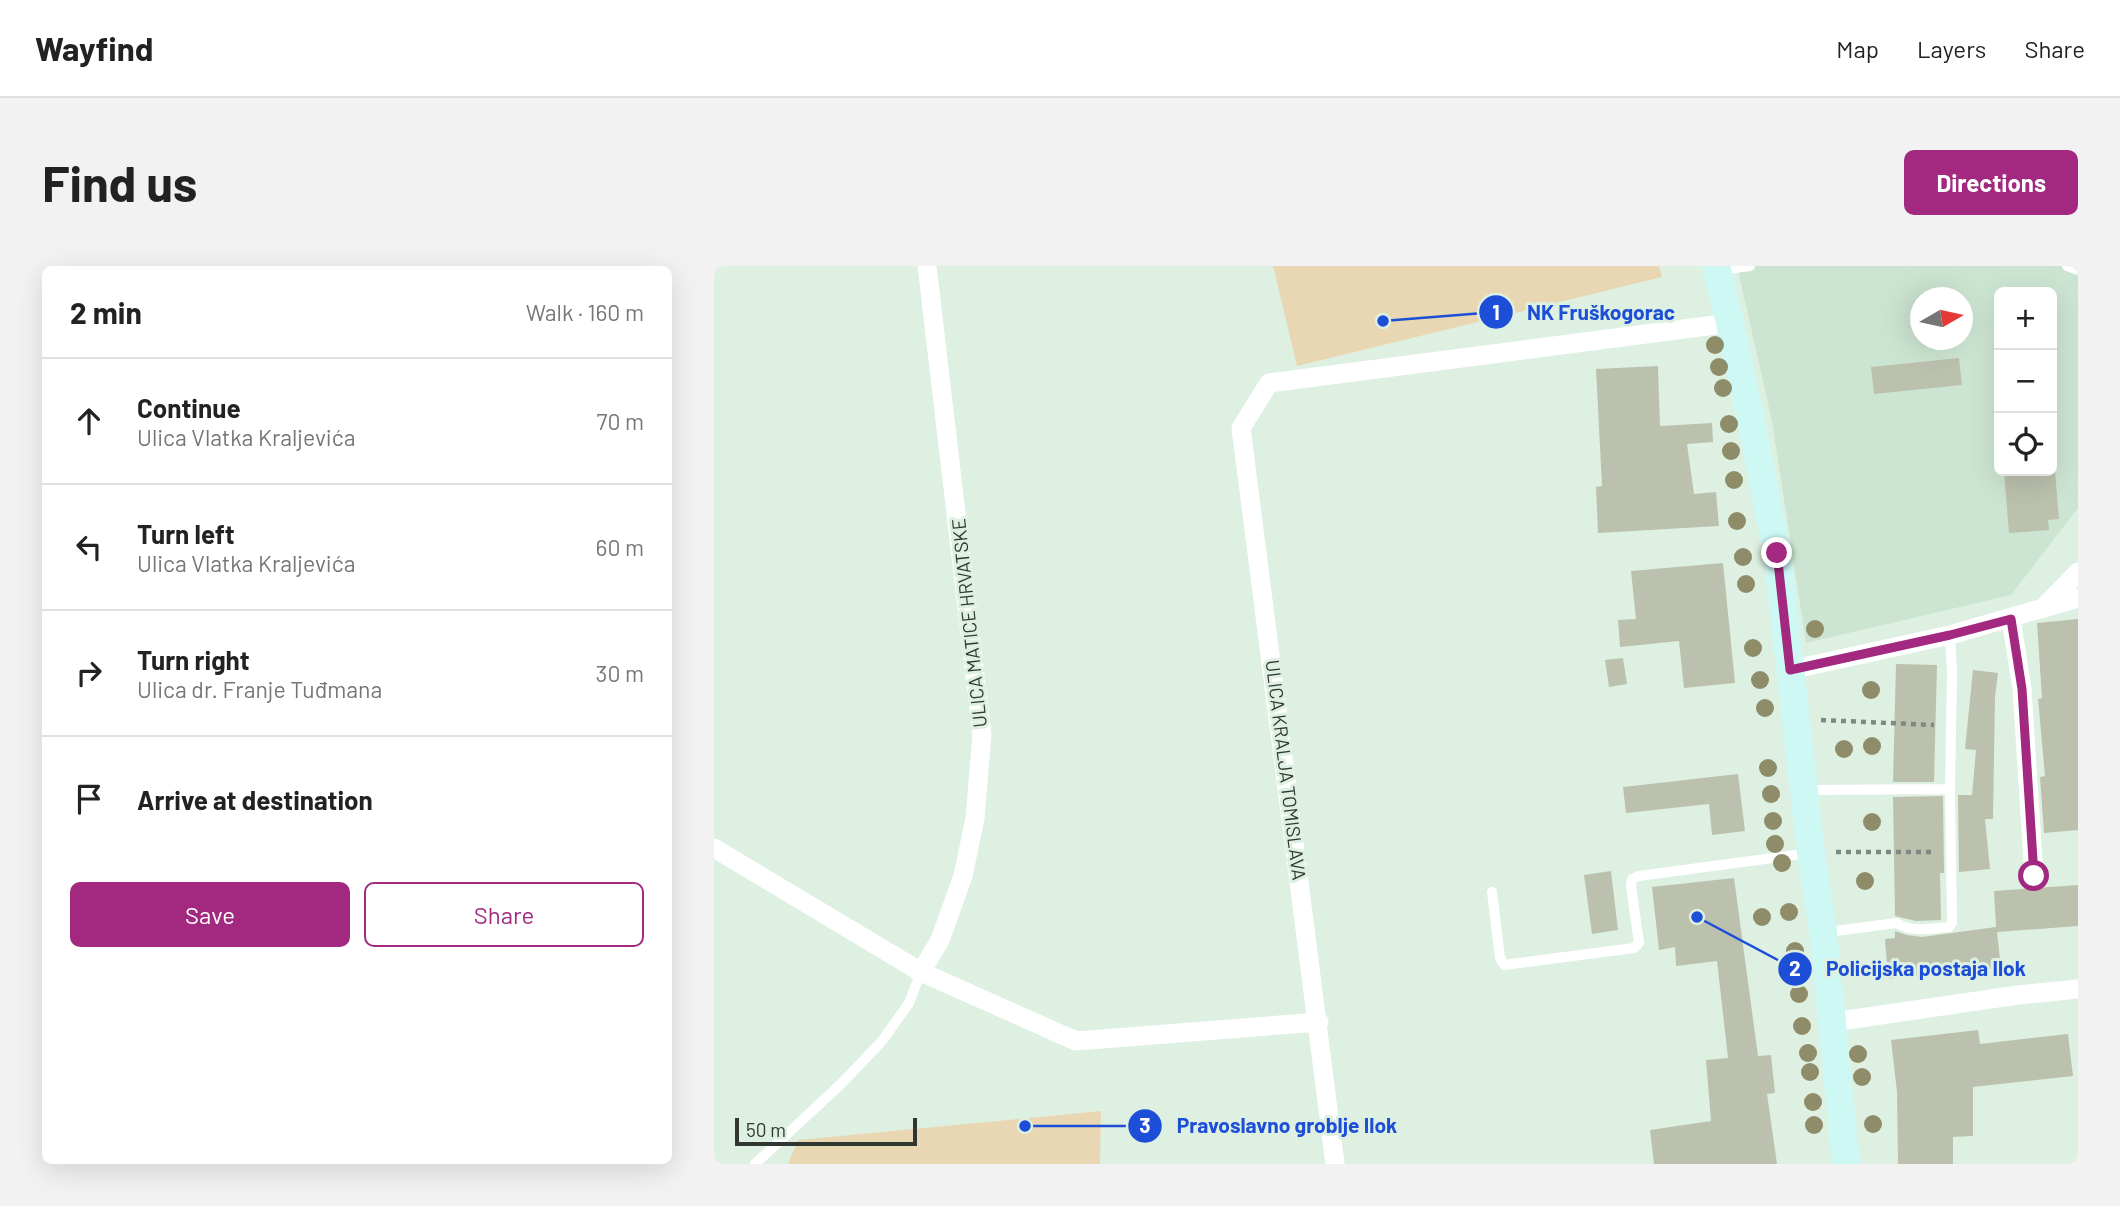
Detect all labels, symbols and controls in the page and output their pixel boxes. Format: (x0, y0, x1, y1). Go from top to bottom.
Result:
text: Wayfind (35, 28, 153, 68)
text: Map (1836, 34, 1879, 63)
text: Layers (1917, 34, 1986, 63)
text: Share (2024, 34, 2085, 63)
button: Directions (1904, 150, 2078, 215)
text: Find us (42, 153, 197, 212)
north arrow (1910, 287, 1973, 350)
map controls (1994, 287, 2057, 476)
button: + (1994, 287, 2057, 350)
callout: NK Fruškogorac (1478, 291, 1689, 333)
text: 2 min (70, 294, 142, 330)
text: Walk · 160 m (526, 298, 644, 326)
text: 1 (1492, 299, 1500, 324)
text: NK Fruškogorac (1527, 299, 1675, 324)
button: − (1994, 350, 2057, 413)
text: Continue (137, 392, 241, 423)
icon: ahead (70, 402, 108, 440)
text: 70 m (597, 407, 644, 435)
button: locate (1994, 413, 2057, 476)
text: Ulica Vlatka Kraljevića (137, 423, 355, 451)
street label: ULICA MATICE HRVATSKE (946, 517, 991, 729)
text: Turn left (137, 518, 235, 549)
icon: left (70, 528, 108, 566)
text: 60 m (596, 533, 644, 561)
route end (1761, 537, 1792, 568)
text: Ulica Vlatka Kraljevića (137, 549, 355, 577)
text: Turn right (137, 644, 250, 675)
icon: right (70, 654, 108, 692)
street label: ULICA KRALJA TOMISLAVA (1262, 658, 1311, 881)
text: 30 m (596, 659, 644, 687)
text: Ulica dr. Franje Tuđmana (137, 675, 382, 703)
icon: arrive (70, 780, 108, 818)
text: Arrive at destination (137, 784, 373, 815)
route start (2018, 860, 2049, 891)
button: Save (70, 882, 350, 947)
button: Share (364, 882, 644, 947)
callout: Policijska postaja Ilok (1777, 948, 2040, 990)
text: 2 (1789, 955, 1801, 980)
text: Policijska postaja Ilok (1826, 955, 2026, 980)
callout: Pravoslavno groblje Ilok (1128, 1105, 1411, 1147)
text: 3 (1139, 1112, 1151, 1137)
text: Pravoslavno groblje Ilok (1177, 1112, 1397, 1137)
scale bar (735, 1115, 917, 1147)
text: 50 m (746, 1118, 786, 1141)

